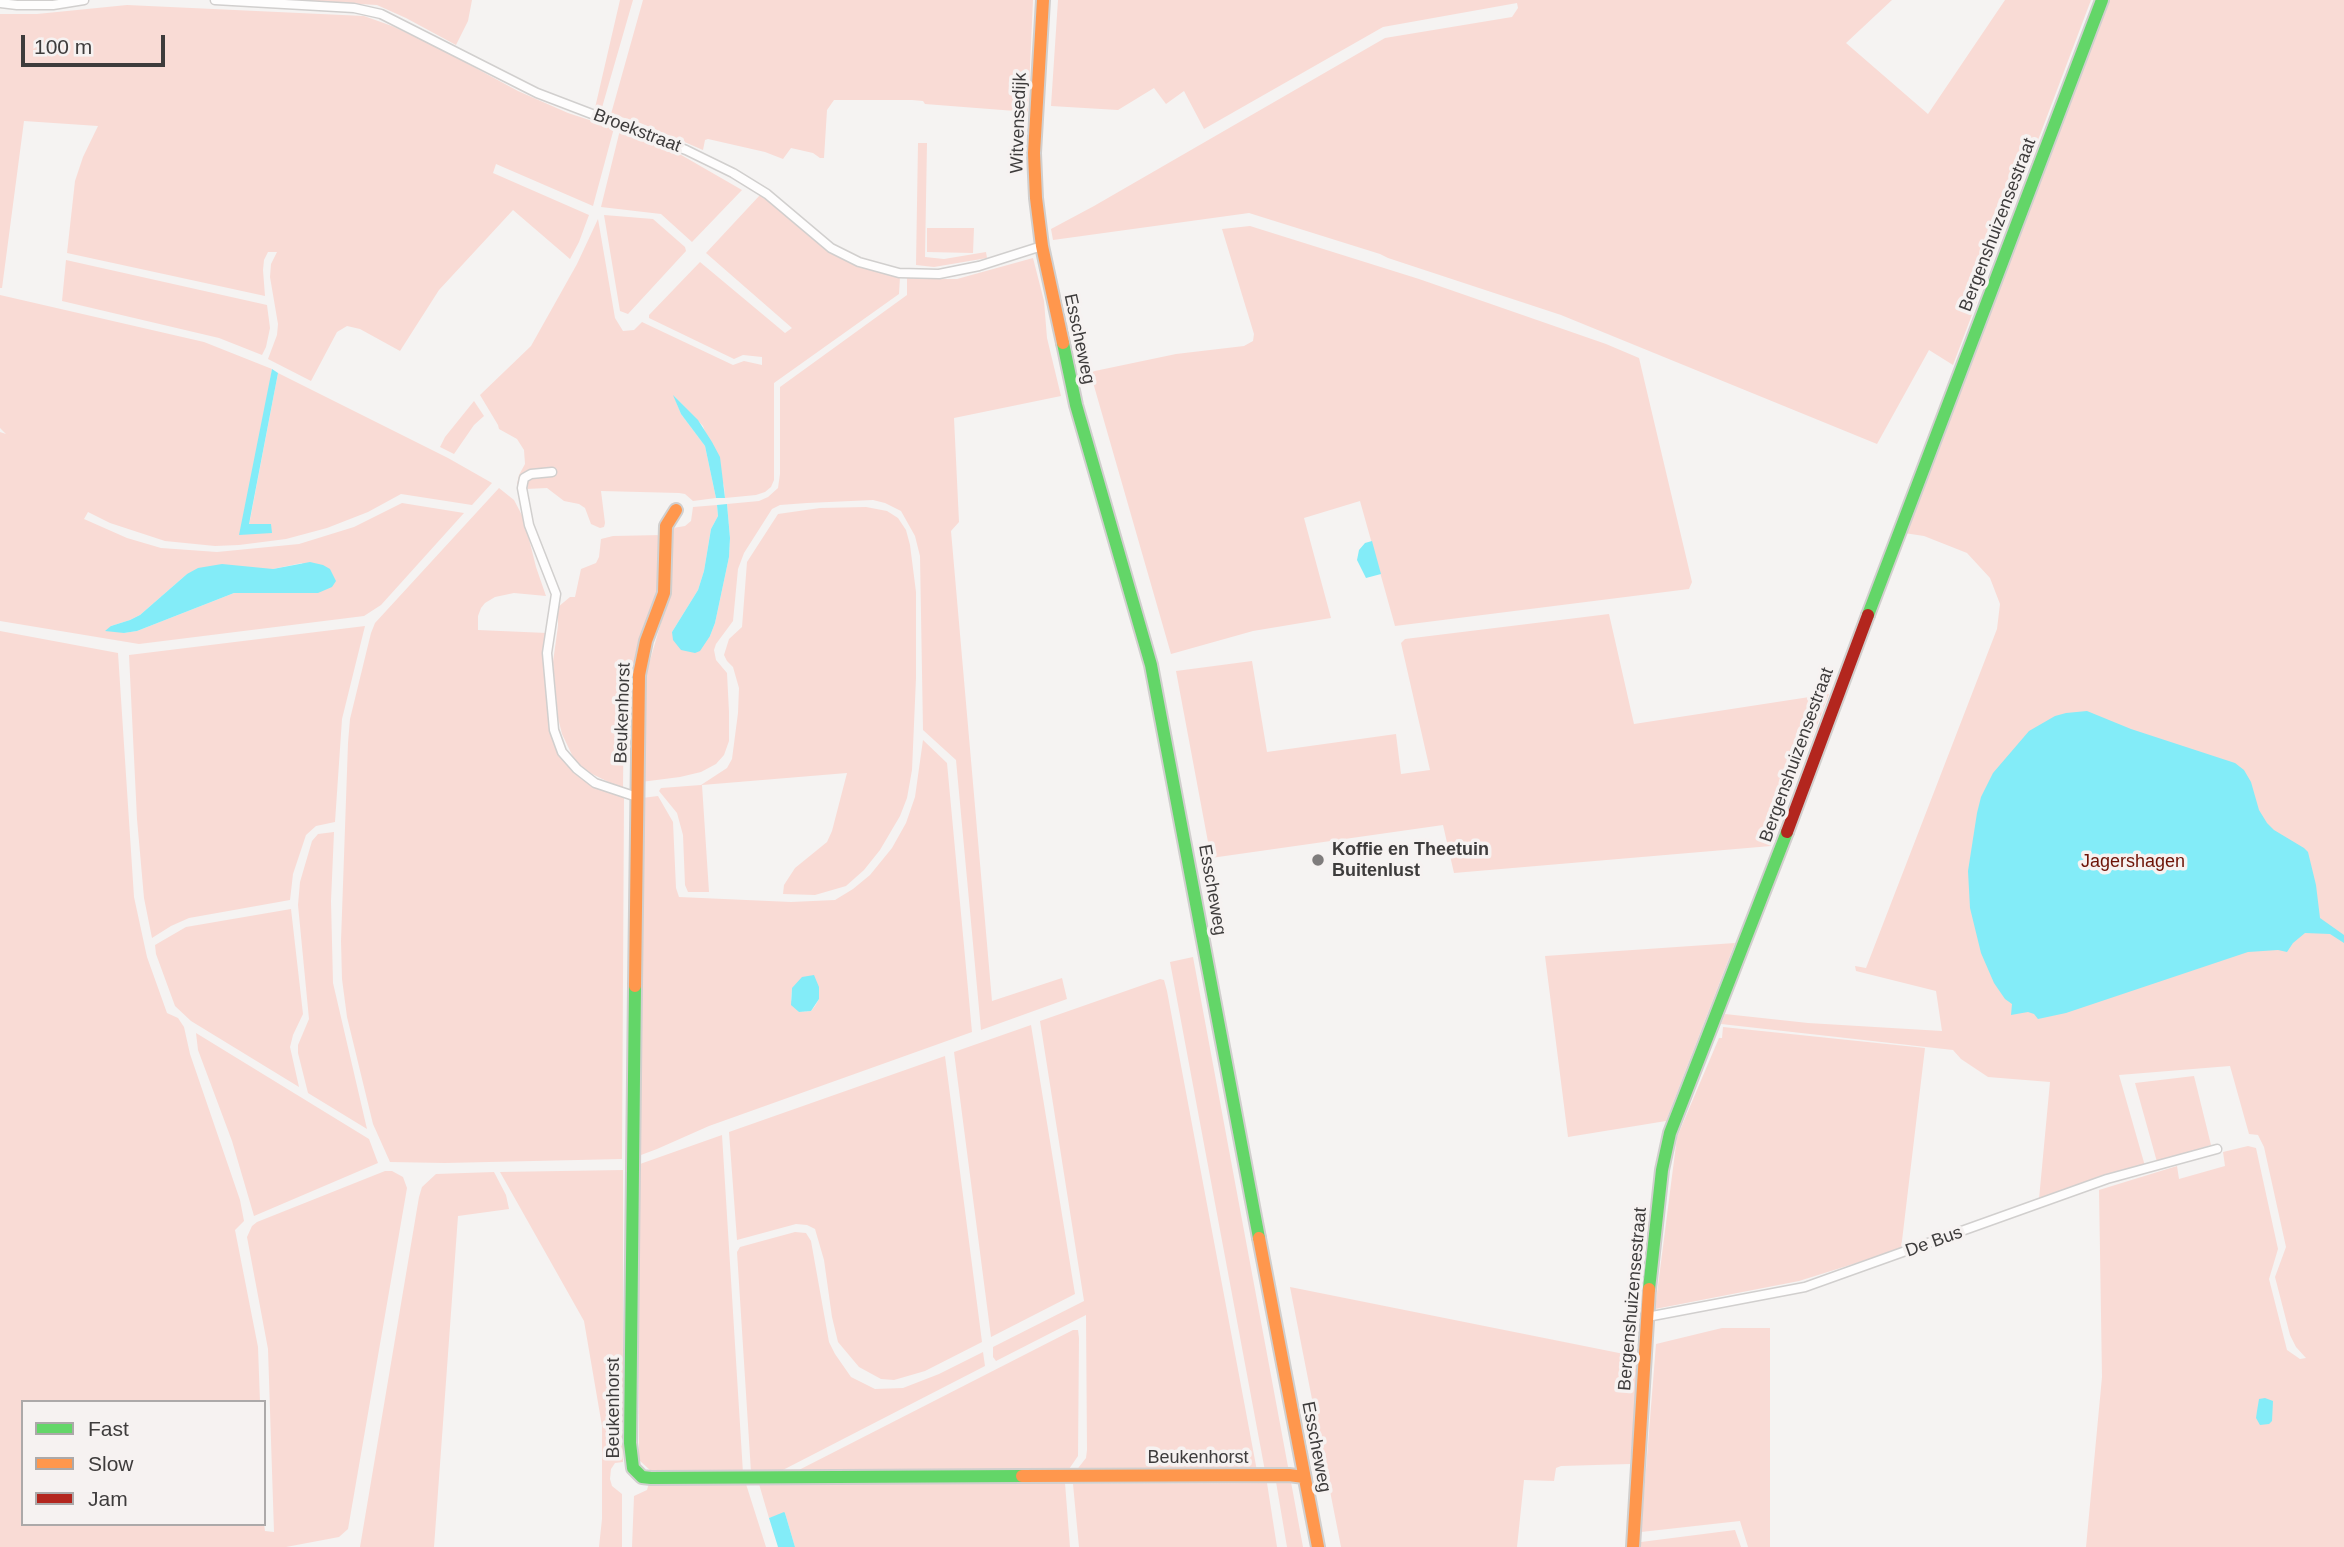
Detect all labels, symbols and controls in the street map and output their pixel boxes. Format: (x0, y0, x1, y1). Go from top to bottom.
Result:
scale bar (24, 21, 168, 65)
text: 100 m (34, 35, 92, 58)
street label: Witvensedijk (1006, 72, 1032, 174)
street label: Broekstraat (590, 104, 684, 158)
street label: Bergenshuizensestraat (1955, 135, 2041, 315)
street label: Esscheweg (1059, 292, 1099, 386)
street label: Beukenhorst (610, 662, 636, 764)
street label: Bergenshuizensestraat (1755, 665, 1839, 845)
place label: Koffie en Theetuin Buitenlust (1332, 839, 1489, 882)
street label: Esscheweg (1193, 843, 1231, 937)
park label: Jagershagen (2081, 851, 2185, 873)
marker: Koffie en Theetuin Buitenlust (1310, 852, 1326, 868)
street label: Bergenshuizensestraat (1614, 1206, 1652, 1392)
street label: De Bus (1903, 1222, 1965, 1262)
street label: Beukenhorst (603, 1357, 625, 1459)
legend (21, 1400, 266, 1526)
street label: Esscheweg (1297, 1400, 1335, 1494)
text: Fast (88, 1417, 129, 1440)
street label: Beukenhorst (1147, 1447, 1249, 1469)
text: Slow (88, 1452, 134, 1475)
text: Jam (88, 1487, 128, 1510)

